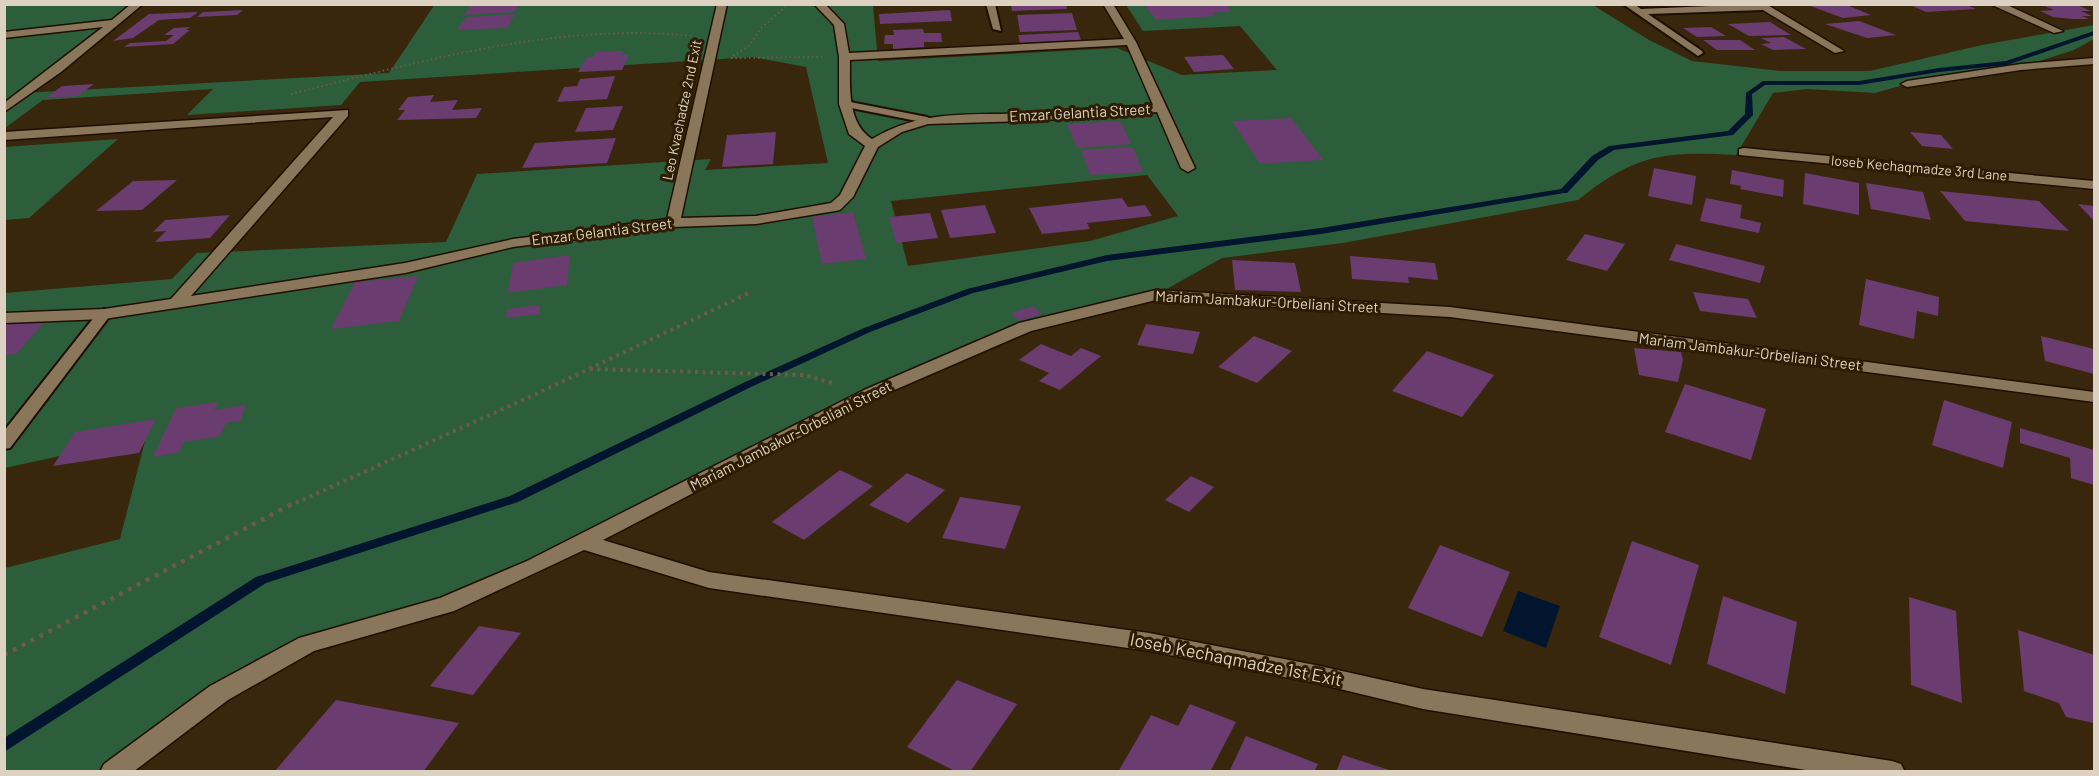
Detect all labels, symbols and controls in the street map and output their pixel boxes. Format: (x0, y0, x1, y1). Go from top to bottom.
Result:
street label: Leo Kvachadze 2nd Exit (658, 38, 705, 182)
street label: Emzar Gelantia Street (1009, 99, 1151, 125)
street label: Ioseb Kechaqmadze 3rd Lane (1830, 151, 2008, 184)
street label: Emzar Gelantia Street (531, 213, 673, 249)
street label: Mariam Jambakur-Orbeliani Street (1155, 286, 1379, 316)
street label: Mariam Jambakur-Orbeliani Street (1638, 328, 1862, 374)
street label: Mariam Jambakur-Orbeliani Street (687, 376, 894, 494)
street label: Ioseb Kechaqmadze 1st Exit (1128, 628, 1344, 690)

